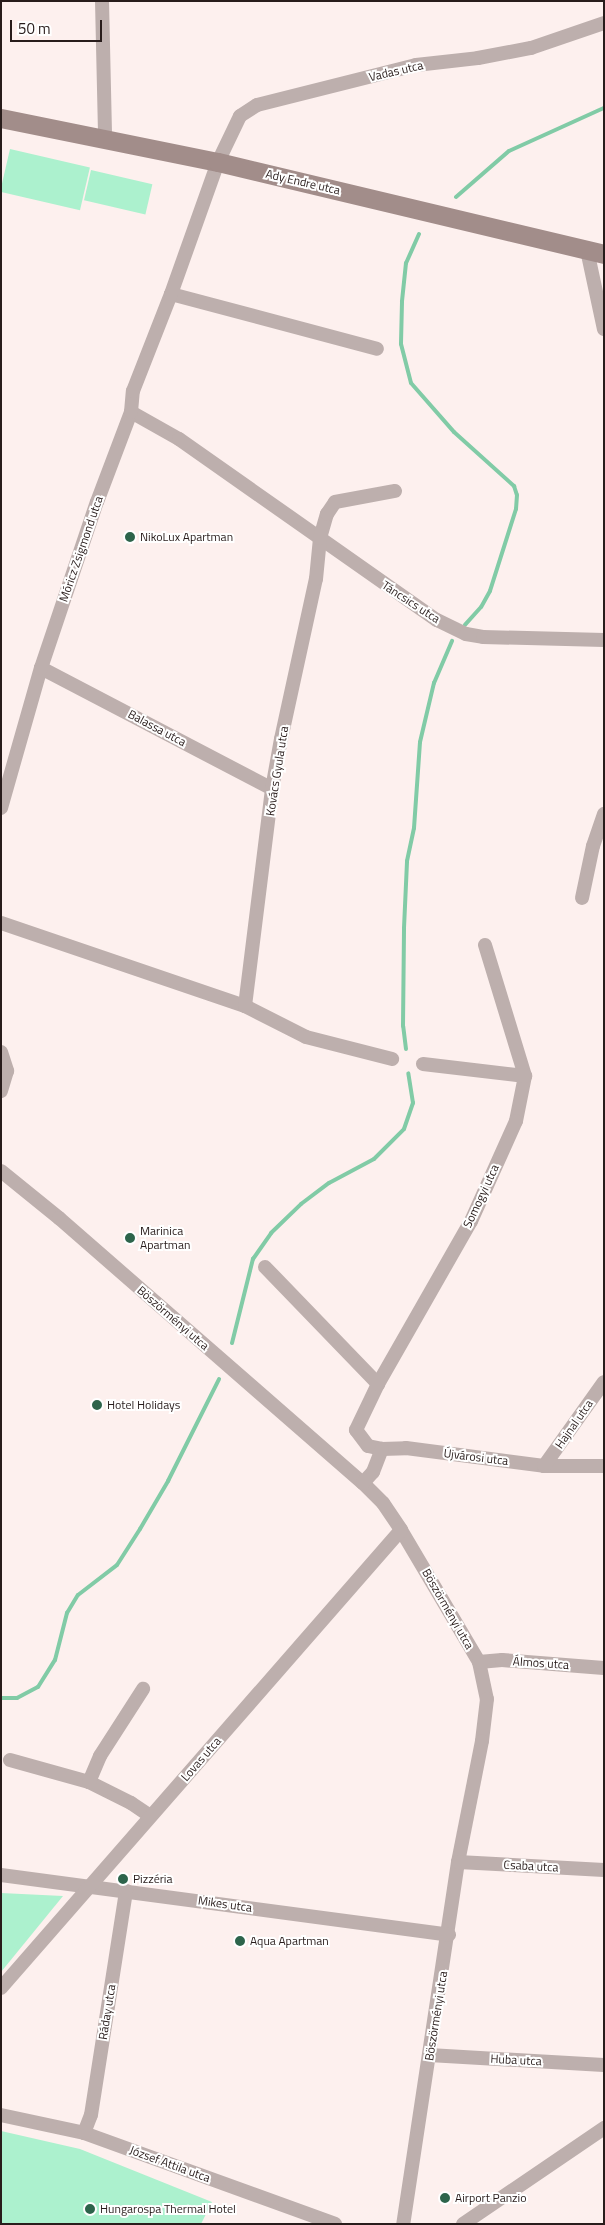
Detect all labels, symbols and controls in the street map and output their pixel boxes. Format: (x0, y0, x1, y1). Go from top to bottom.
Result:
scale bar (12, 10, 105, 42)
text: 50 m (18, 17, 51, 40)
street label: Vadas utca (368, 58, 424, 84)
street label: Ady Endre utca (264, 166, 342, 198)
street label: Móricz Zsigmond utca (56, 494, 106, 604)
place label: NikoLux Apartman (140, 530, 233, 544)
marker: NikoLux Apartman (124, 531, 136, 543)
street label: Táncsics utca (379, 578, 443, 626)
street label: Balassa utca (125, 707, 189, 749)
street label: Kovács Gyula utca (263, 725, 291, 817)
street label: Somogyi utca (460, 1162, 502, 1230)
place label: Marinica Apartman (140, 1224, 190, 1252)
marker: Marinica Apartman (124, 1232, 136, 1244)
street label: Böszörményi utca (134, 1283, 212, 1353)
street label: Hajnal utca (552, 1397, 596, 1451)
place label: Hotel Holidays (107, 1398, 180, 1412)
marker: Hotel Holidays (91, 1399, 103, 1411)
street label: Újvárosi utca (443, 1446, 509, 1468)
street label: Böszörményi utca (419, 1566, 477, 1652)
street label: Álmos utca (512, 1654, 570, 1672)
street label: Lovas utca (178, 1734, 224, 1784)
street label: Csaba utca (503, 1857, 559, 1875)
place label: Pizzéria (133, 1872, 172, 1886)
marker: Pizzéria (117, 1873, 129, 1885)
street label: Mikes utca (197, 1893, 253, 1915)
place label: Aqua Apartman (250, 1934, 329, 1948)
marker: Aqua Apartman (234, 1935, 246, 1947)
street label: Böszörményi utca (422, 1970, 450, 2062)
street label: Ráday utca (96, 1983, 118, 2041)
street label: Huba utca (490, 2051, 542, 2069)
street label: József Attila utca (128, 2143, 212, 2185)
place label: Airport Panzio (455, 2191, 527, 2205)
marker: Airport Panzio (439, 2192, 451, 2204)
place label: Hungarospa Thermal Hotel (100, 2202, 236, 2216)
marker: Hungarospa Thermal Hotel (84, 2203, 96, 2215)

